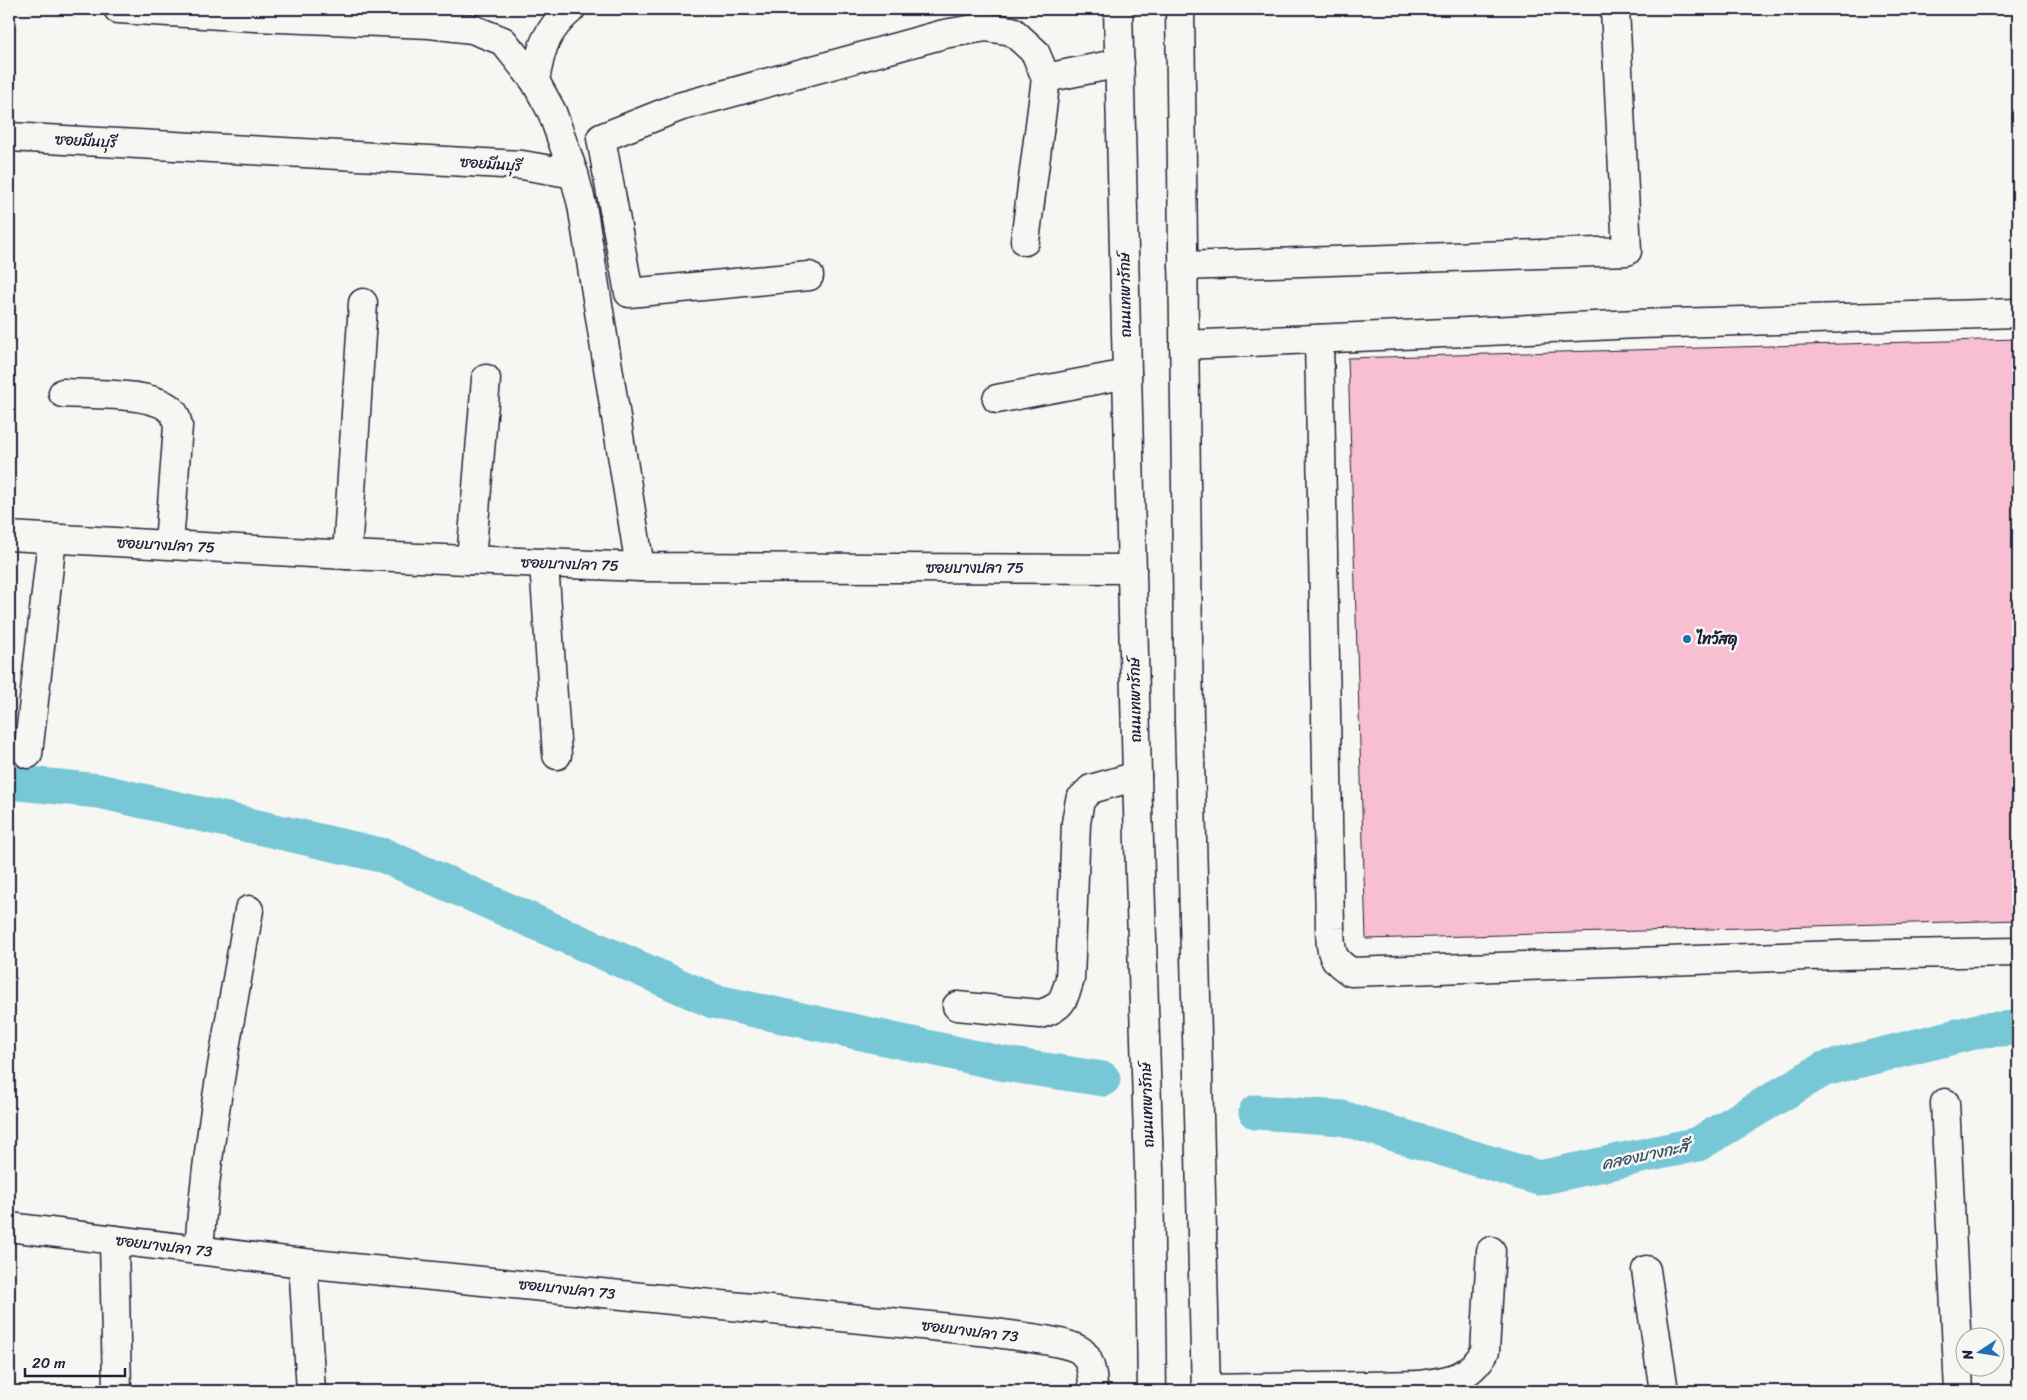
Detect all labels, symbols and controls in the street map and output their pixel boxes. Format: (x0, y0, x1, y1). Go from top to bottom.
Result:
street label: ซอยมีนบุรี (54, 126, 120, 156)
street label: ซอยมีนบุรี (459, 149, 525, 179)
street label: ถนนเทพารักษ์ (1111, 249, 1139, 338)
street label: ซอยบางปลา 75 (116, 529, 216, 561)
street label: ซอยบางปลา 75 (521, 549, 619, 579)
street label: ซอยบางปลา 75 (926, 555, 1024, 581)
place label: ไทวัสดุ (1696, 626, 1738, 652)
marker: ไทวัสดุ (1681, 633, 1693, 645)
street label: ถนนเทพารักษ์ (1121, 654, 1149, 743)
street label: ถนนเทพารักษ์ (1132, 1059, 1161, 1148)
water label: คลองบางกะสี (1599, 1130, 1697, 1178)
street label: ซอยบางปลา 73 (114, 1227, 214, 1265)
street label: ซอยบางปลา 73 (517, 1271, 617, 1307)
street label: ซอยบางปลา 73 (920, 1312, 1020, 1350)
north arrow (1954, 1328, 2004, 1378)
scale bar (25, 1345, 125, 1377)
text: N (1954, 1347, 1981, 1363)
text: 20 m (32, 1350, 66, 1376)

